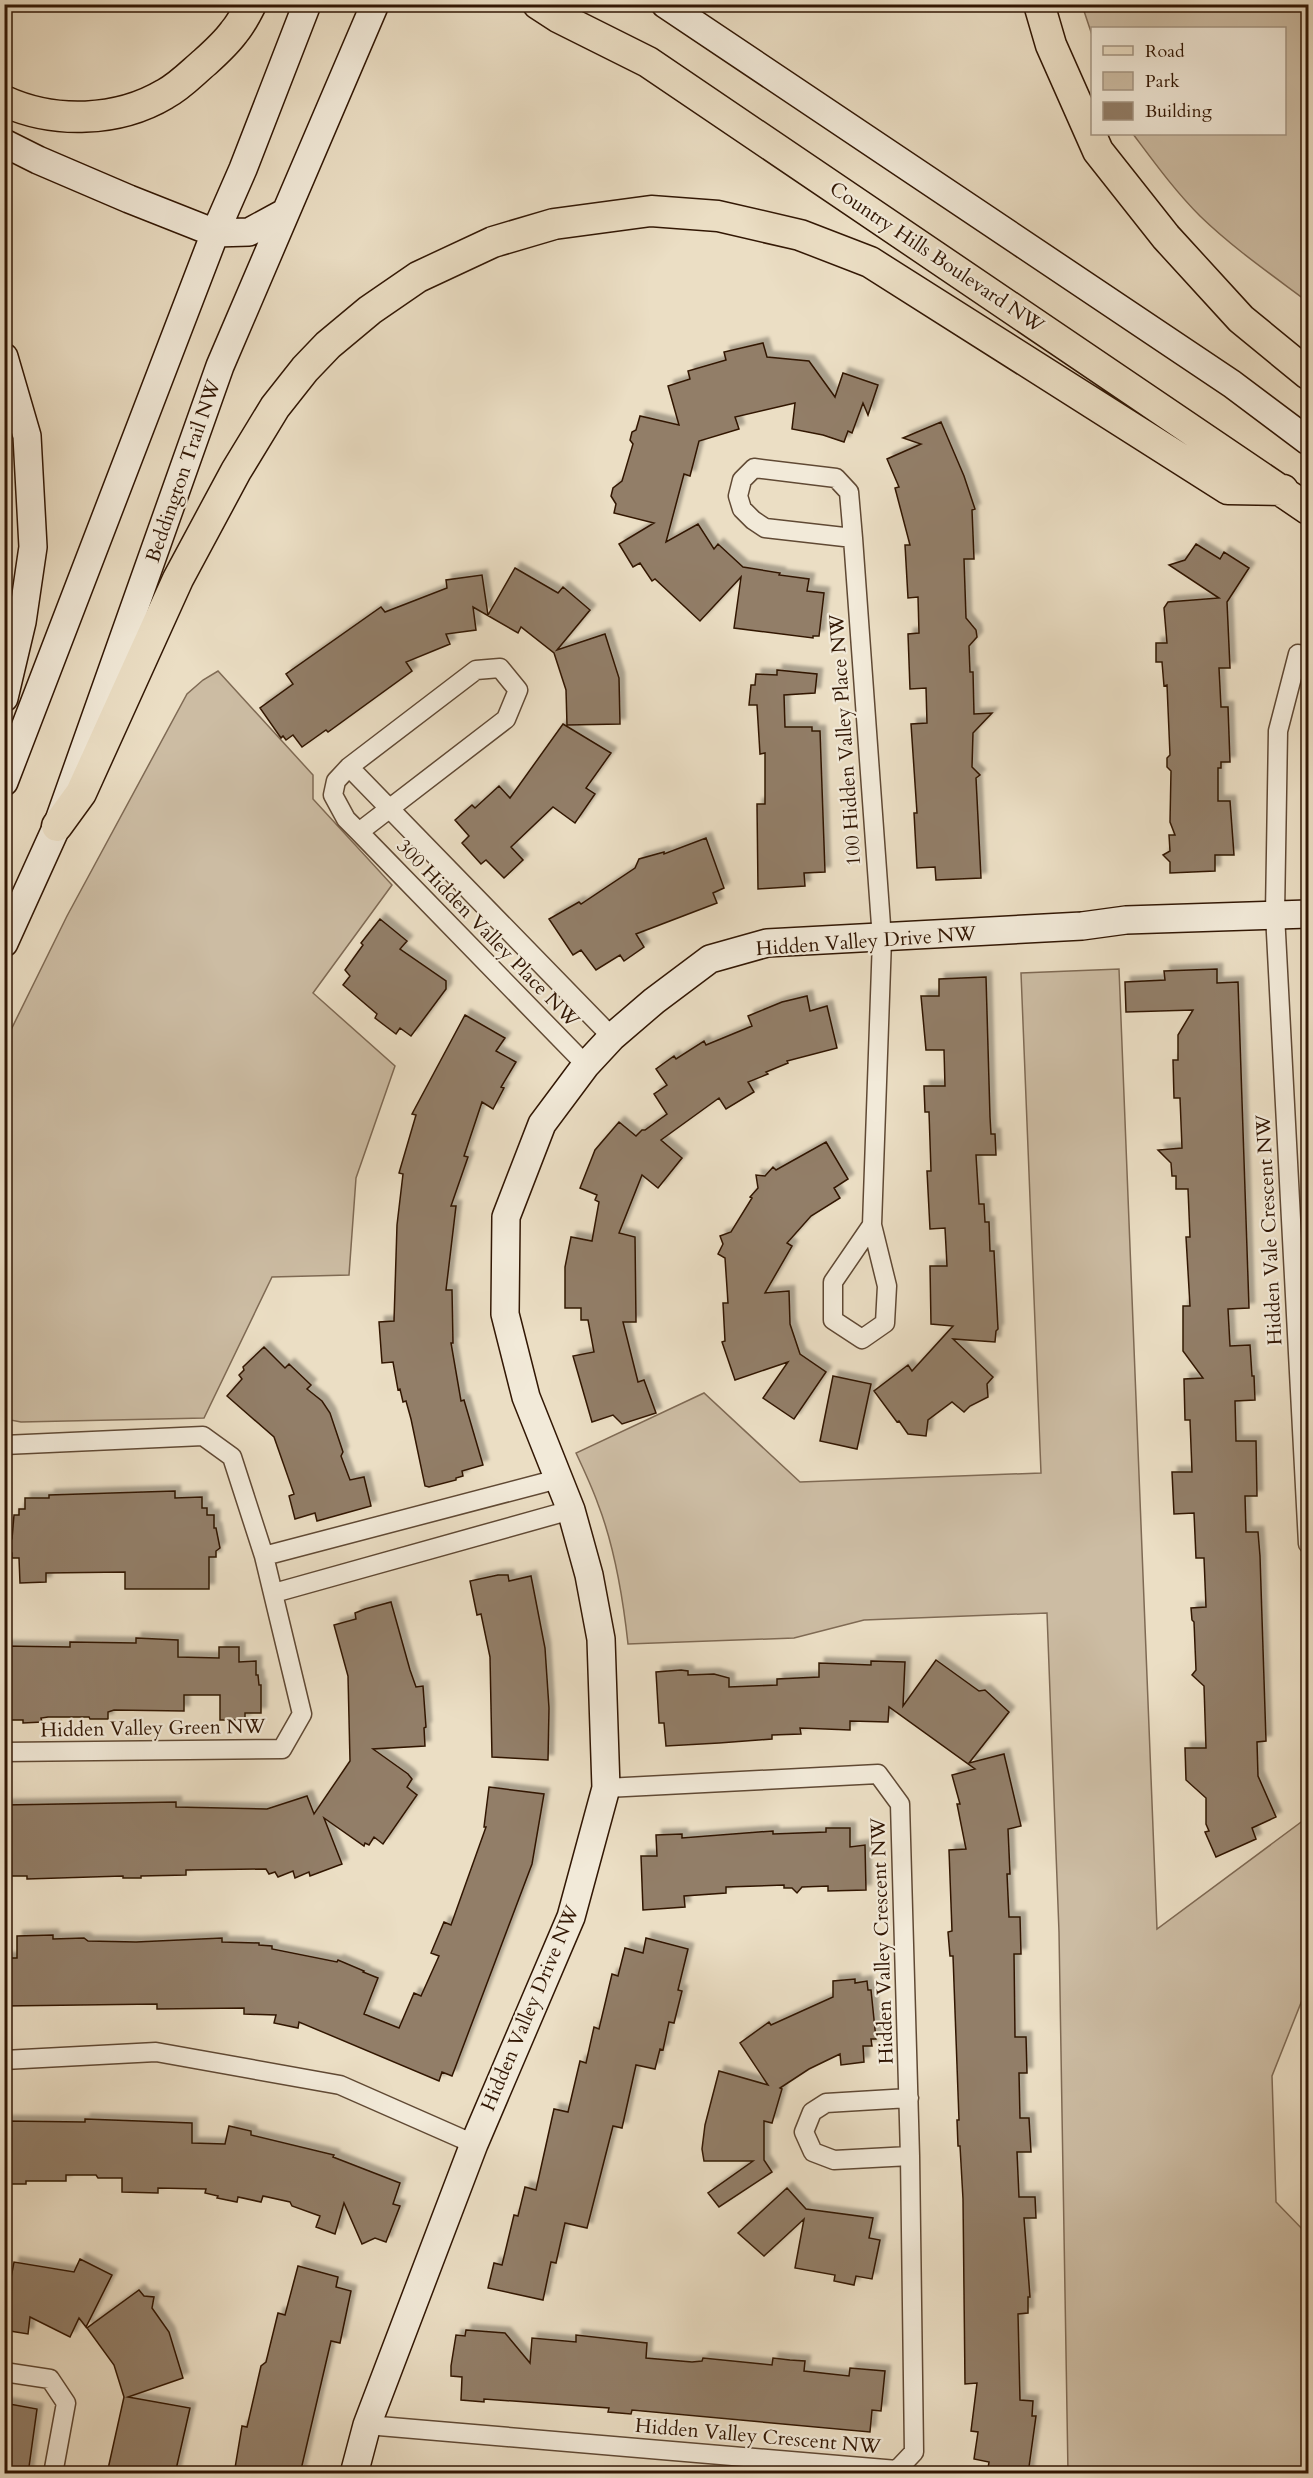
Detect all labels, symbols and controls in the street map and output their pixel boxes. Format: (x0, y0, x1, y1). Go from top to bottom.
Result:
legend (1091, 27, 1286, 135)
text: Road (1145, 39, 1185, 64)
text: Park (1145, 69, 1180, 94)
text: Building (1145, 99, 1213, 124)
street label: Country Hills Boulevard NW (824, 175, 1050, 340)
street label: Beddington Trail NW (139, 375, 227, 566)
street label: 100 Hidden Valley Place NW (823, 612, 867, 867)
street label: 300 Hidden Valley Place NW (391, 833, 586, 1034)
street label: Hidden Valley Drive NW (755, 920, 978, 962)
street label: Hidden Vale Crescent NW (1249, 1113, 1289, 1346)
street label: Hidden Valley Green NW (40, 1713, 267, 1743)
street label: Hidden Valley Crescent NW (864, 1816, 900, 2065)
street label: Hidden Valley Drive NW (474, 1900, 586, 2115)
street label: Hidden Valley Crescent NW (634, 2412, 883, 2460)

